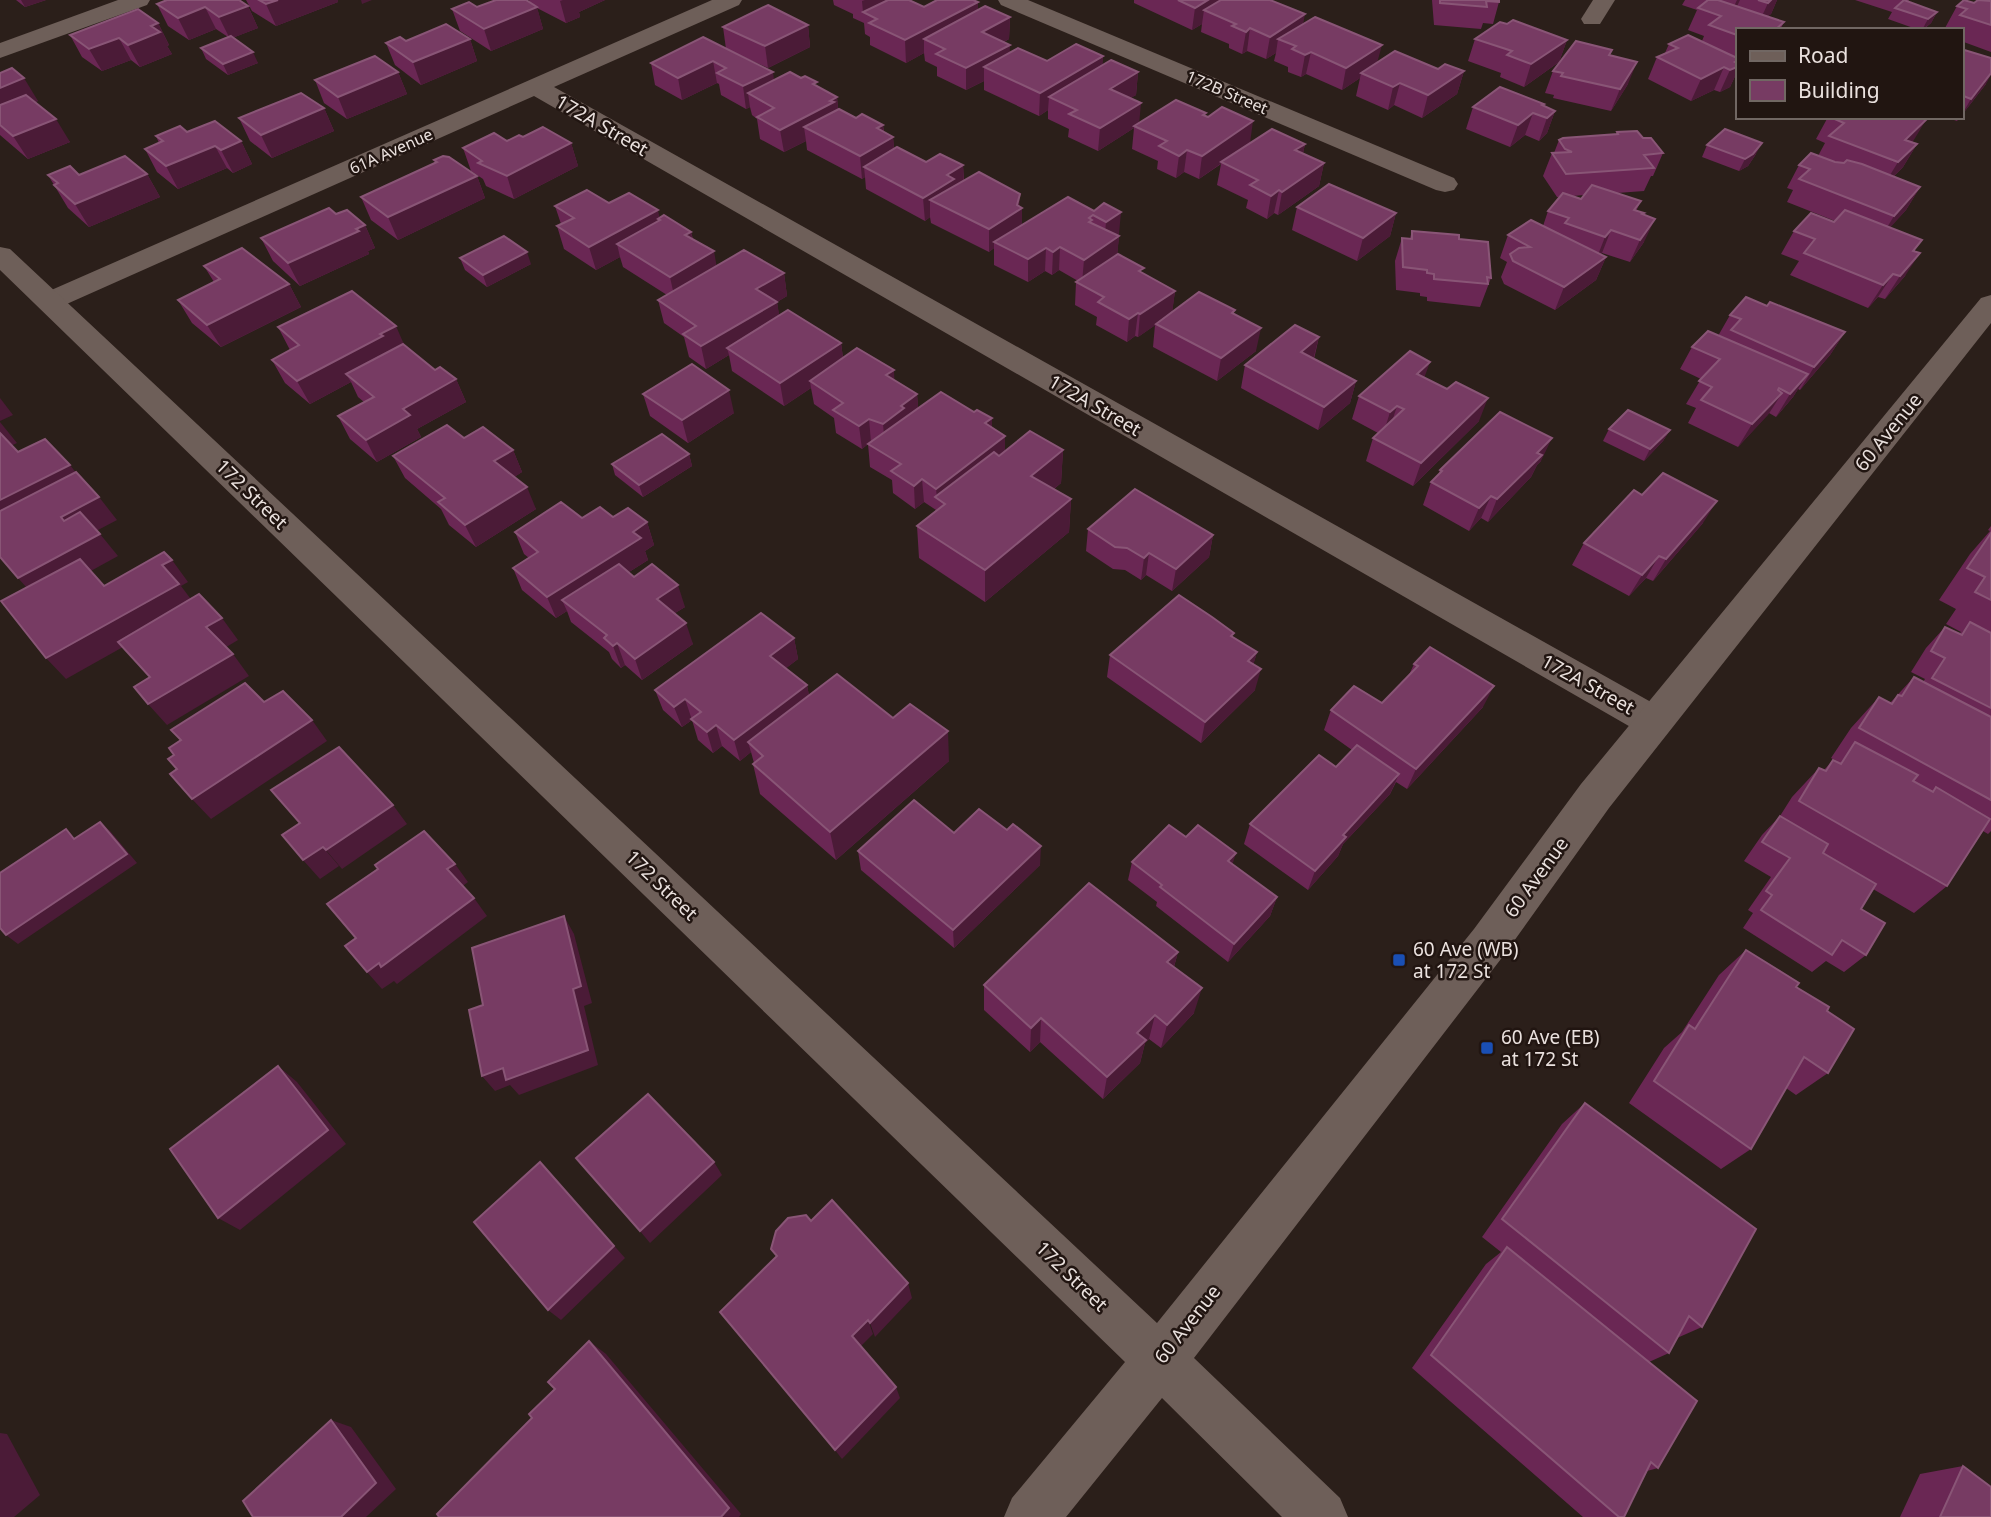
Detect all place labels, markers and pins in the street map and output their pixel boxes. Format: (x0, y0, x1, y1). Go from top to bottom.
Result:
place label: 60 Ave (WB) at 172 St (1413, 936, 1519, 984)
marker: 60 Ave (WB) at 172 St (1391, 952, 1407, 968)
place label: 60 Ave (EB) at 172 St (1501, 1024, 1599, 1072)
marker: 60 Ave (EB) at 172 St (1479, 1040, 1495, 1056)

